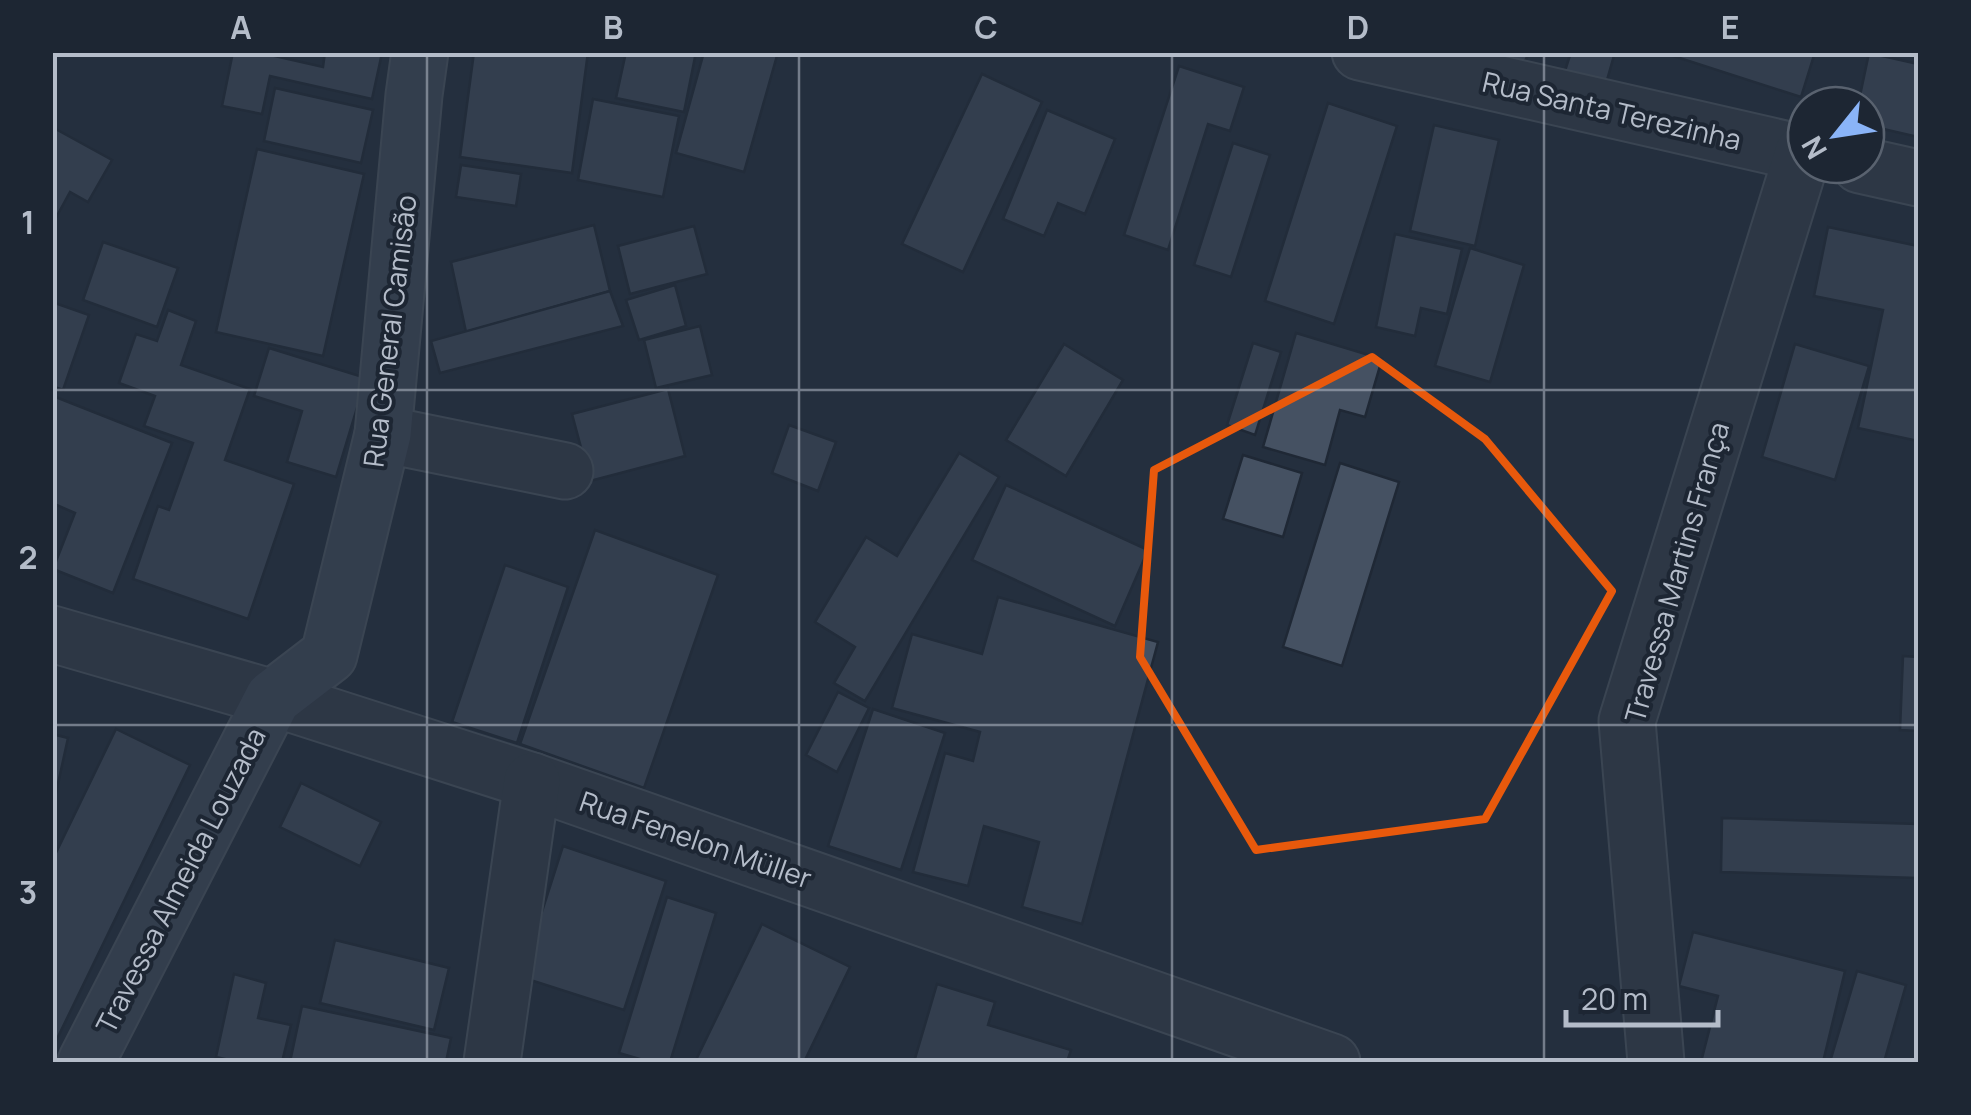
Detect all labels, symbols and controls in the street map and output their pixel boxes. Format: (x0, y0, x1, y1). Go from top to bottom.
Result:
text: A (230, 5, 252, 49)
text: B (603, 5, 623, 49)
text: C (974, 5, 998, 49)
text: D (1347, 5, 1369, 49)
text: E (1721, 5, 1739, 49)
street label: Rua Santa Terezinha (1479, 62, 1745, 158)
north arrow (1786, 85, 1886, 185)
text: N (1792, 130, 1835, 166)
street label: Rua General Camisão (353, 193, 425, 469)
text: 1 (21, 200, 35, 244)
street label: Travessa Martins França (1615, 417, 1737, 727)
text: 2 (18, 535, 38, 579)
street label: Travessa Almeida Louzada (86, 721, 274, 1039)
street label: Rua Fenelon Müller (575, 781, 817, 897)
text: 3 (19, 870, 37, 914)
scale bar (1566, 965, 1718, 1027)
text: 20 m (1581, 978, 1648, 1019)

